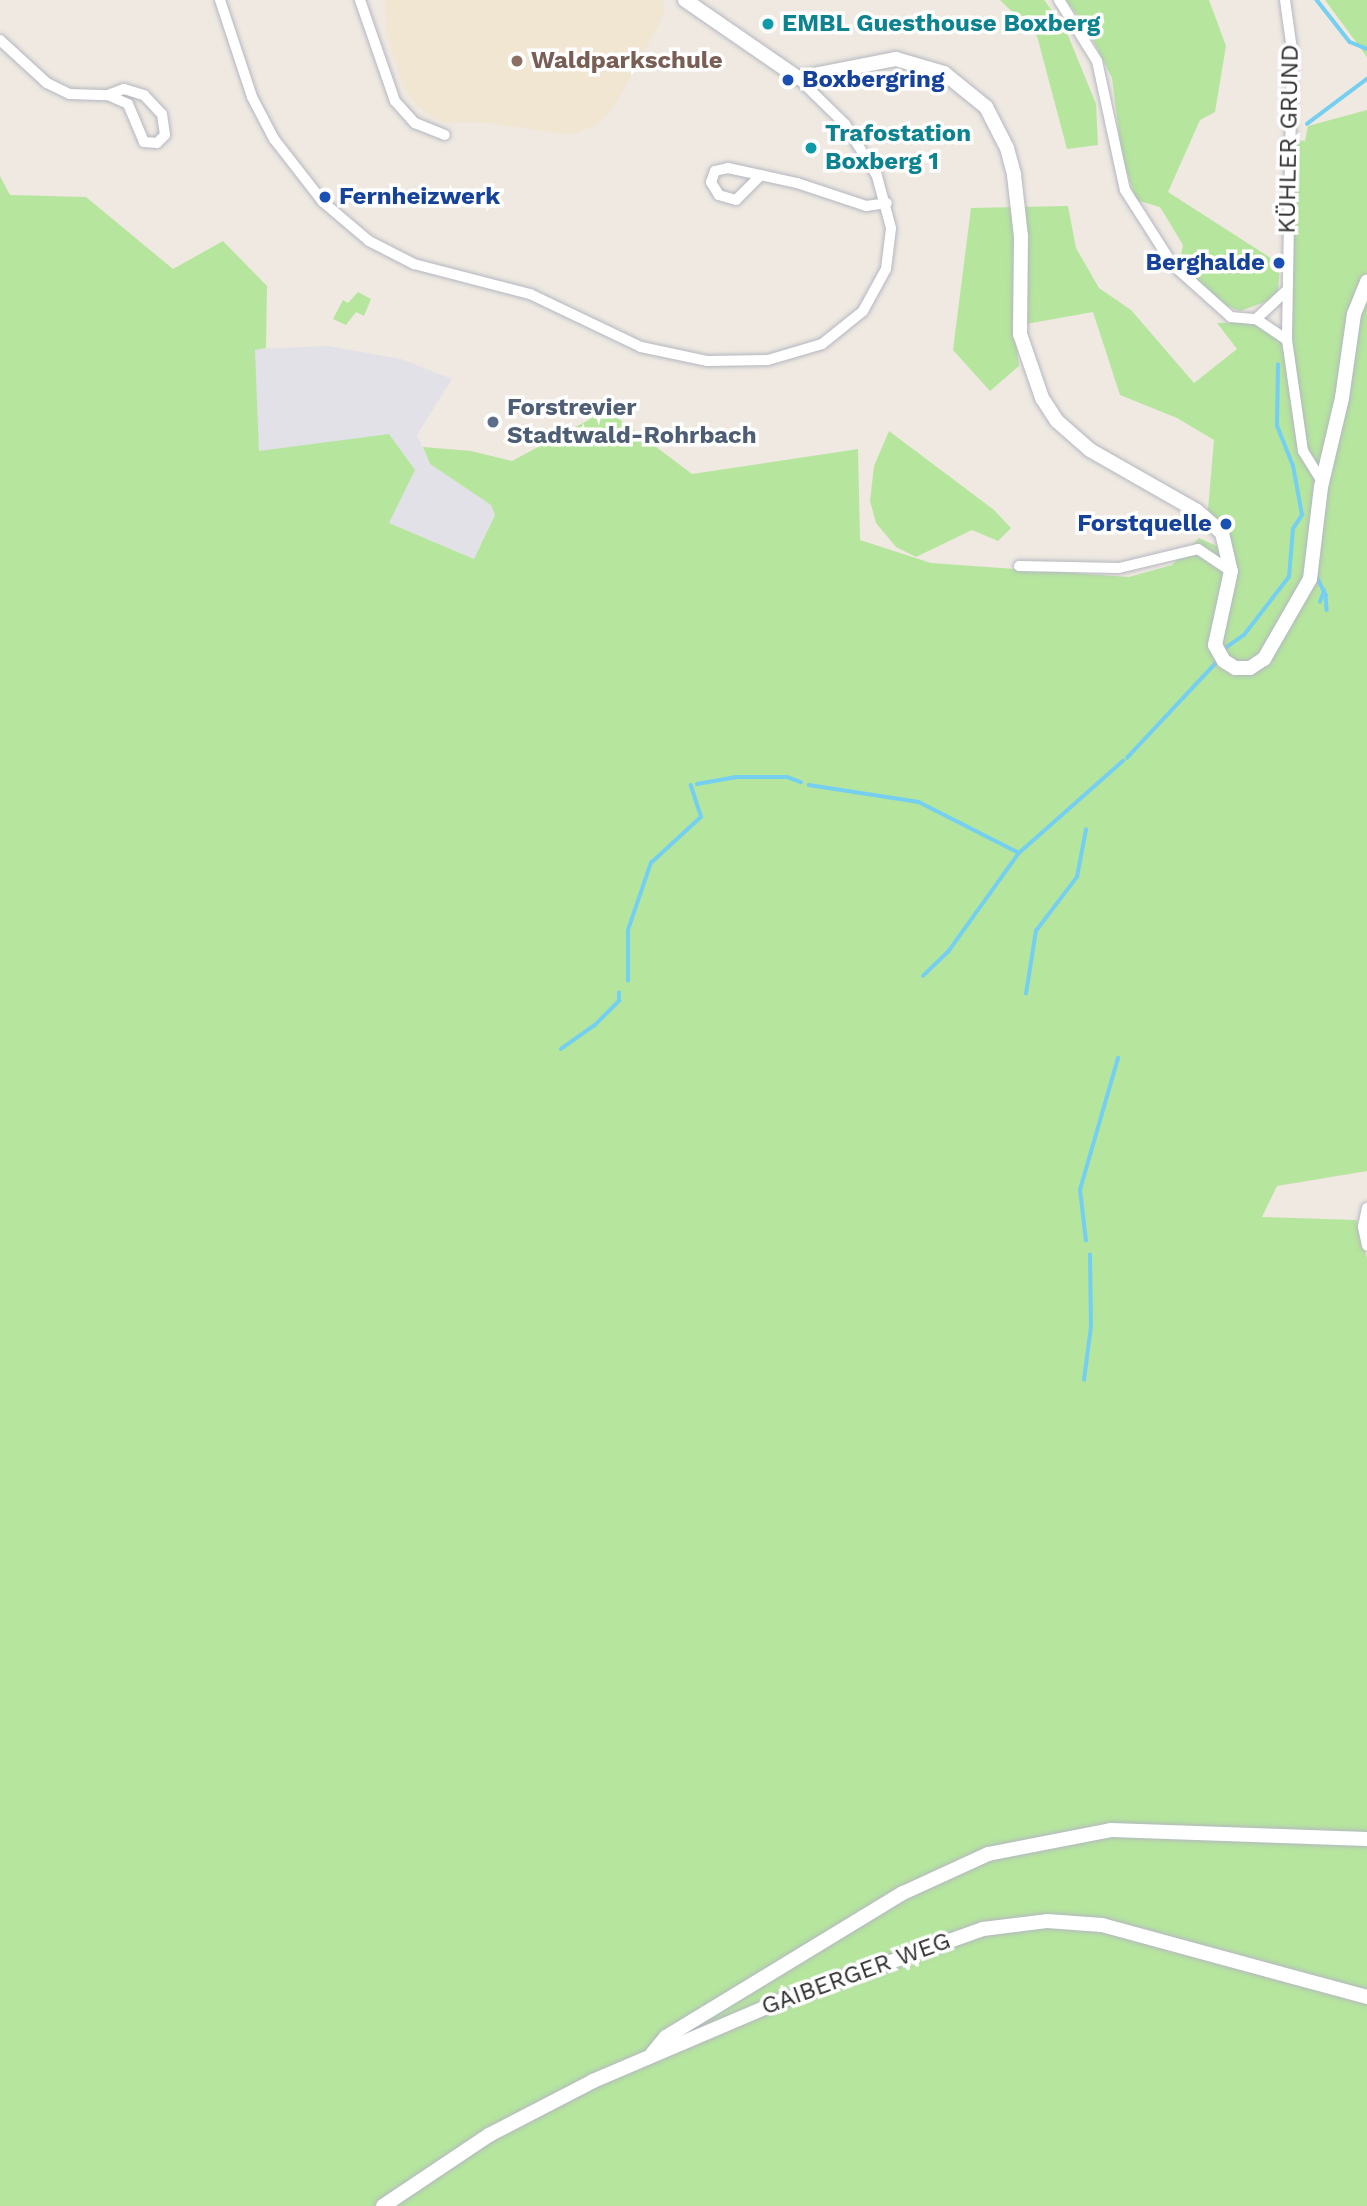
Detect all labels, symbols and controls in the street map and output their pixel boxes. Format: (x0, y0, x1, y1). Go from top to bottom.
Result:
place label: EMBL Guesthouse Boxberg (782, 10, 1101, 38)
marker: EMBL Guesthouse Boxberg (760, 16, 776, 32)
street label: KÜHLER GRUND (1273, 44, 1305, 234)
place label: Waldparkschule (531, 47, 723, 75)
marker: Waldparkschule (509, 53, 525, 69)
place label: Boxbergring (802, 66, 944, 94)
marker: Boxbergring (780, 72, 796, 88)
place label: Trafostation Boxberg 1 (825, 120, 971, 176)
marker: Trafostation Boxberg 1 (803, 140, 819, 156)
place label: Fernheizwerk (339, 183, 500, 211)
marker: Fernheizwerk (317, 189, 333, 205)
place label: Berghalde (1146, 249, 1265, 277)
marker: Berghalde (1271, 255, 1287, 271)
place label: Forstrevier Stadtwald-Rohrbach (507, 394, 757, 450)
marker: Forstrevier Stadtwald-Rohrbach (485, 414, 501, 430)
place label: Forstquelle (1077, 510, 1212, 538)
marker: Forstquelle (1218, 516, 1234, 532)
street label: GAIBERGER WEG (757, 1926, 955, 2022)

